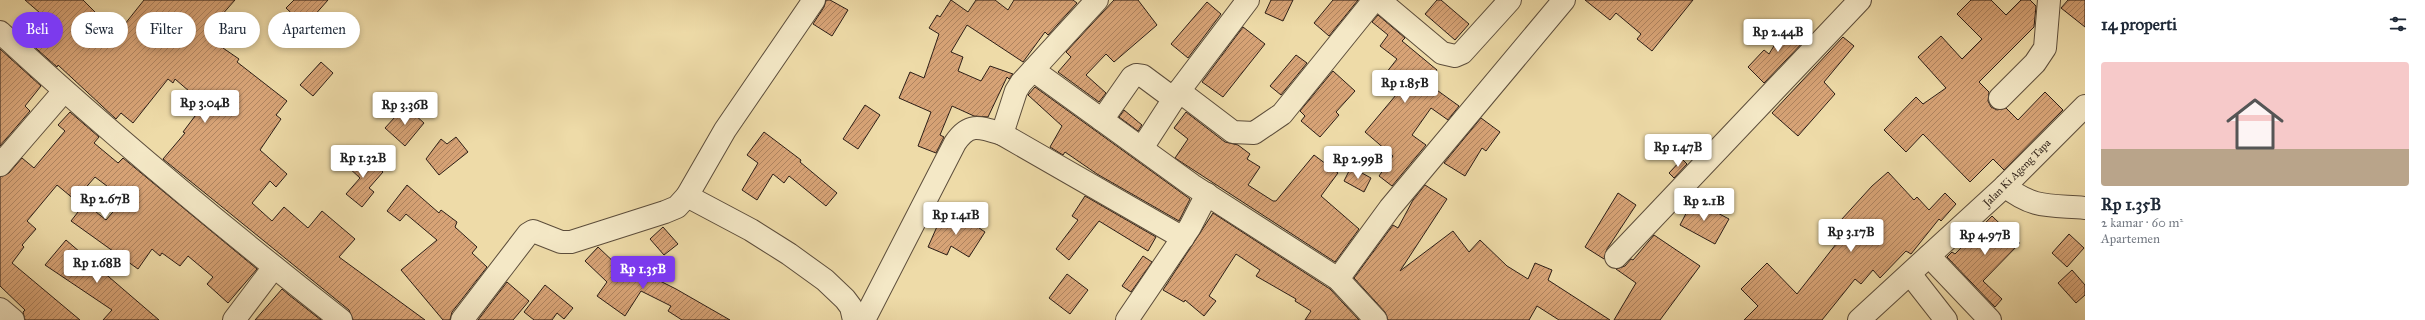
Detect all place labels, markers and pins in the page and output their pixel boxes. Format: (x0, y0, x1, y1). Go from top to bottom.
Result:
pin: Rp 2.44B (1737, 19, 1819, 53)
pin: Rp 1.85B (1364, 70, 1446, 104)
pin: Rp 3.04B (164, 90, 246, 124)
pin: Rp 3.36B (364, 92, 446, 126)
pin: Rp 1.47B (1637, 134, 1719, 168)
pin: Rp 1.32B (322, 145, 404, 179)
pin: Rp 2.99B (1317, 146, 1399, 180)
pin: Rp 2.67B (64, 186, 146, 220)
pin: Rp 2.1B (1667, 188, 1741, 222)
pin: Rp 1.41B (915, 202, 997, 236)
pin: Rp 3.17B (1810, 219, 1892, 253)
pin: Rp 4.97B (1944, 222, 2026, 256)
pin: Rp 1.68B (56, 250, 138, 284)
pin: Rp 1.35B (602, 256, 684, 290)

